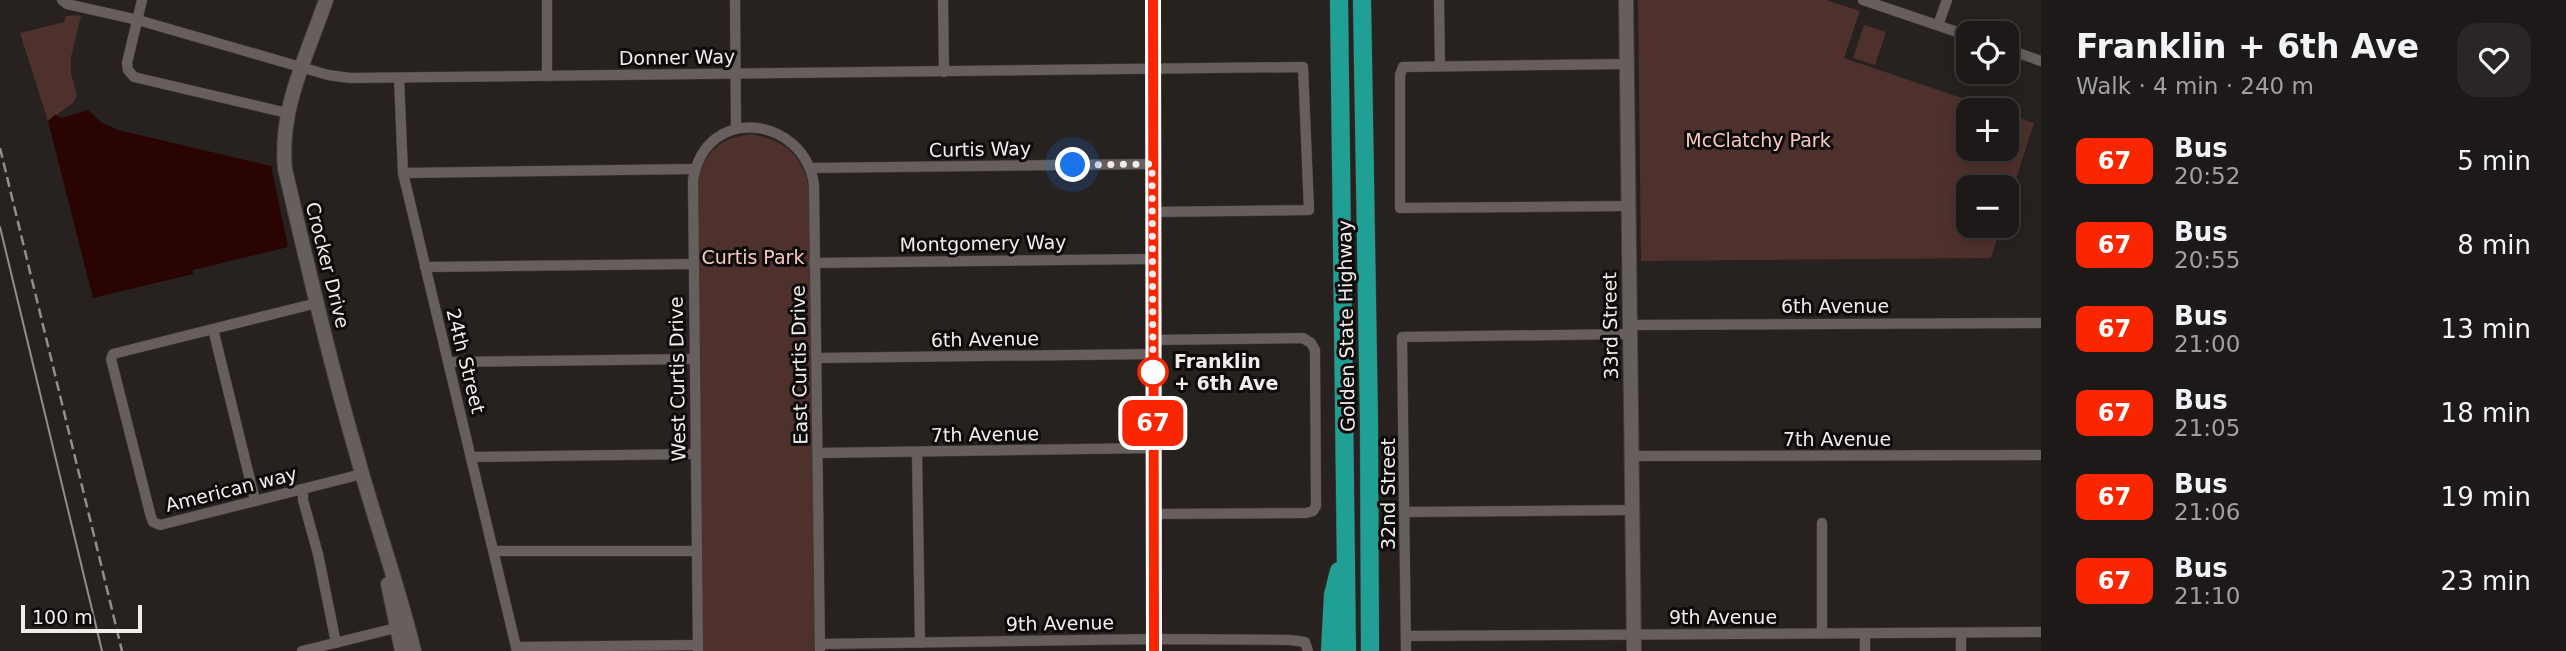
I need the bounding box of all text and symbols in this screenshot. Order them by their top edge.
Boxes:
map controls [1956,21,2019,238]
button: locate [1956,21,2019,84]
button: heart [2457,23,2531,97]
text: Franklin + 6th Ave [2076,27,2419,66]
street label: Donner Way [619,45,735,69]
text: Walk · 4 min · 240 m [2076,73,2314,99]
button: + [1956,98,2019,161]
park label: McClatchy Park [1685,129,1831,151]
text: Bus [2174,133,2228,163]
street label: Curtis Way [929,137,1031,161]
text: 5 min [2457,146,2531,176]
your location [1055,147,1090,182]
text: 67 [2098,147,2131,175]
text: 20:52 [2174,163,2240,189]
button: − [1956,175,2019,238]
street label: Crocker Drive [302,200,354,330]
text: Bus [2174,217,2228,247]
street label: Golden State Highway [1333,220,1359,432]
text: 8 min [2457,230,2531,260]
street label: Montgomery Way [899,231,1067,255]
text: 67 [2098,231,2131,259]
park label: Curtis Park [702,246,804,268]
text: 20:55 [2174,247,2240,273]
street label: 33rd Street [1598,272,1622,380]
street label: East Curtis Drive [787,285,811,445]
street label: 6th Avenue [1781,295,1889,317]
street label: West Curtis Drive [665,296,689,462]
text: Bus [2174,301,2228,331]
street label: 24th Street [442,306,490,416]
text: 13 min [2441,314,2531,344]
text: 67 [2098,315,2131,343]
street label: 6th Avenue [931,327,1039,351]
text: 21:00 [2174,331,2240,357]
place label: Franklin + 6th Ave [1174,350,1278,394]
marker: Franklin + 6th Ave [1138,357,1168,387]
text: Bus [2174,385,2228,415]
text: 18 min [2441,398,2531,428]
text: 67 [2098,399,2131,427]
line badge: 67 [1122,400,1184,446]
text: 67 [1136,409,1170,437]
text: 21:05 [2174,415,2240,441]
street label: 7th Avenue [931,422,1039,446]
street label: 7th Avenue [1783,428,1891,450]
street label: 32nd Street [1377,438,1399,550]
street label: American way [163,462,299,516]
text: Bus [2174,469,2228,499]
text: 19 min [2441,482,2531,512]
text: 67 [2098,483,2131,511]
text: 21:06 [2174,499,2240,525]
text: Bus [2174,553,2228,583]
text: 23 min [2441,566,2531,596]
text: 67 [2098,567,2131,595]
text: 21:10 [2174,583,2240,609]
scale bar [21,602,142,634]
text: 100 m [32,606,93,628]
street label: 9th Avenue [1669,606,1777,628]
street label: 9th Avenue [1006,611,1114,635]

